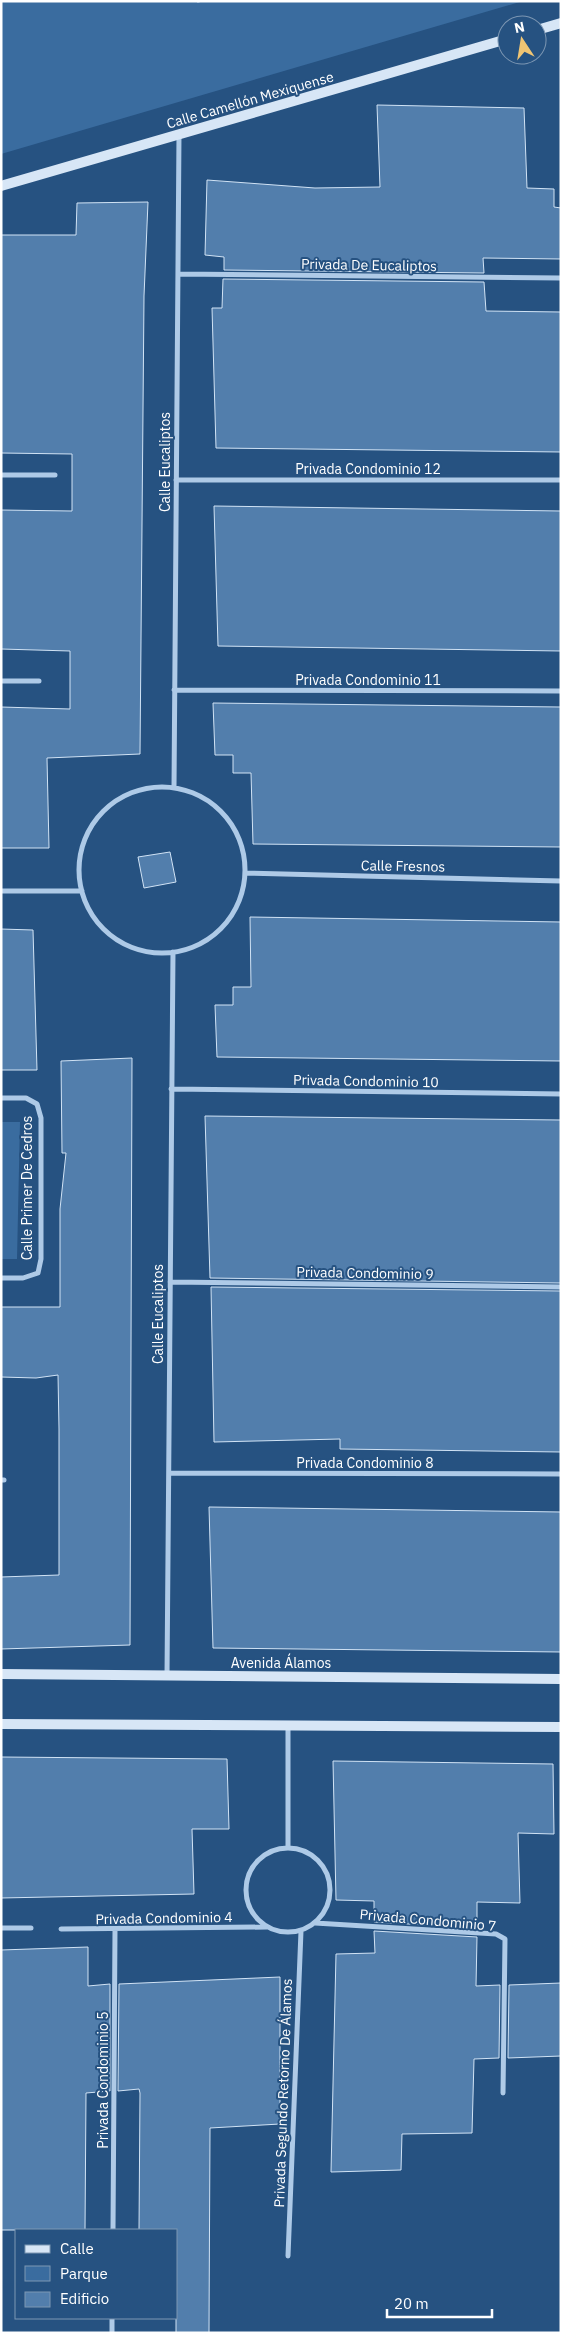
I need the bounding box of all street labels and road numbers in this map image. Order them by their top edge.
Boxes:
street label: Calle Camellón Mexiquense [164,67,336,133]
street label: Privada De Eucaliptos [301,255,437,275]
street label: Calle Eucaliptos [156,412,174,512]
street label: Privada Condominio 12 [295,460,441,478]
street label: Privada Condominio 11 [295,671,441,689]
street label: Calle Fresnos [361,856,446,876]
street label: Privada Condominio 10 [293,1071,439,1091]
street label: Calle Primer De Cedros [18,1115,36,1260]
street label: Privada Condominio 9 [296,1263,434,1283]
street label: Calle Eucaliptos [149,1264,167,1364]
street label: Privada Condominio 8 [296,1454,434,1472]
street label: Avenida Álamos [231,1653,331,1672]
street label: Privada Condominio 7 [359,1905,497,1935]
street label: Privada Condominio 4 [95,1908,233,1928]
street label: Privada Segundo Retorno De Álamos [269,1978,296,2208]
street label: Privada Condominio 5 [94,2011,112,2149]

